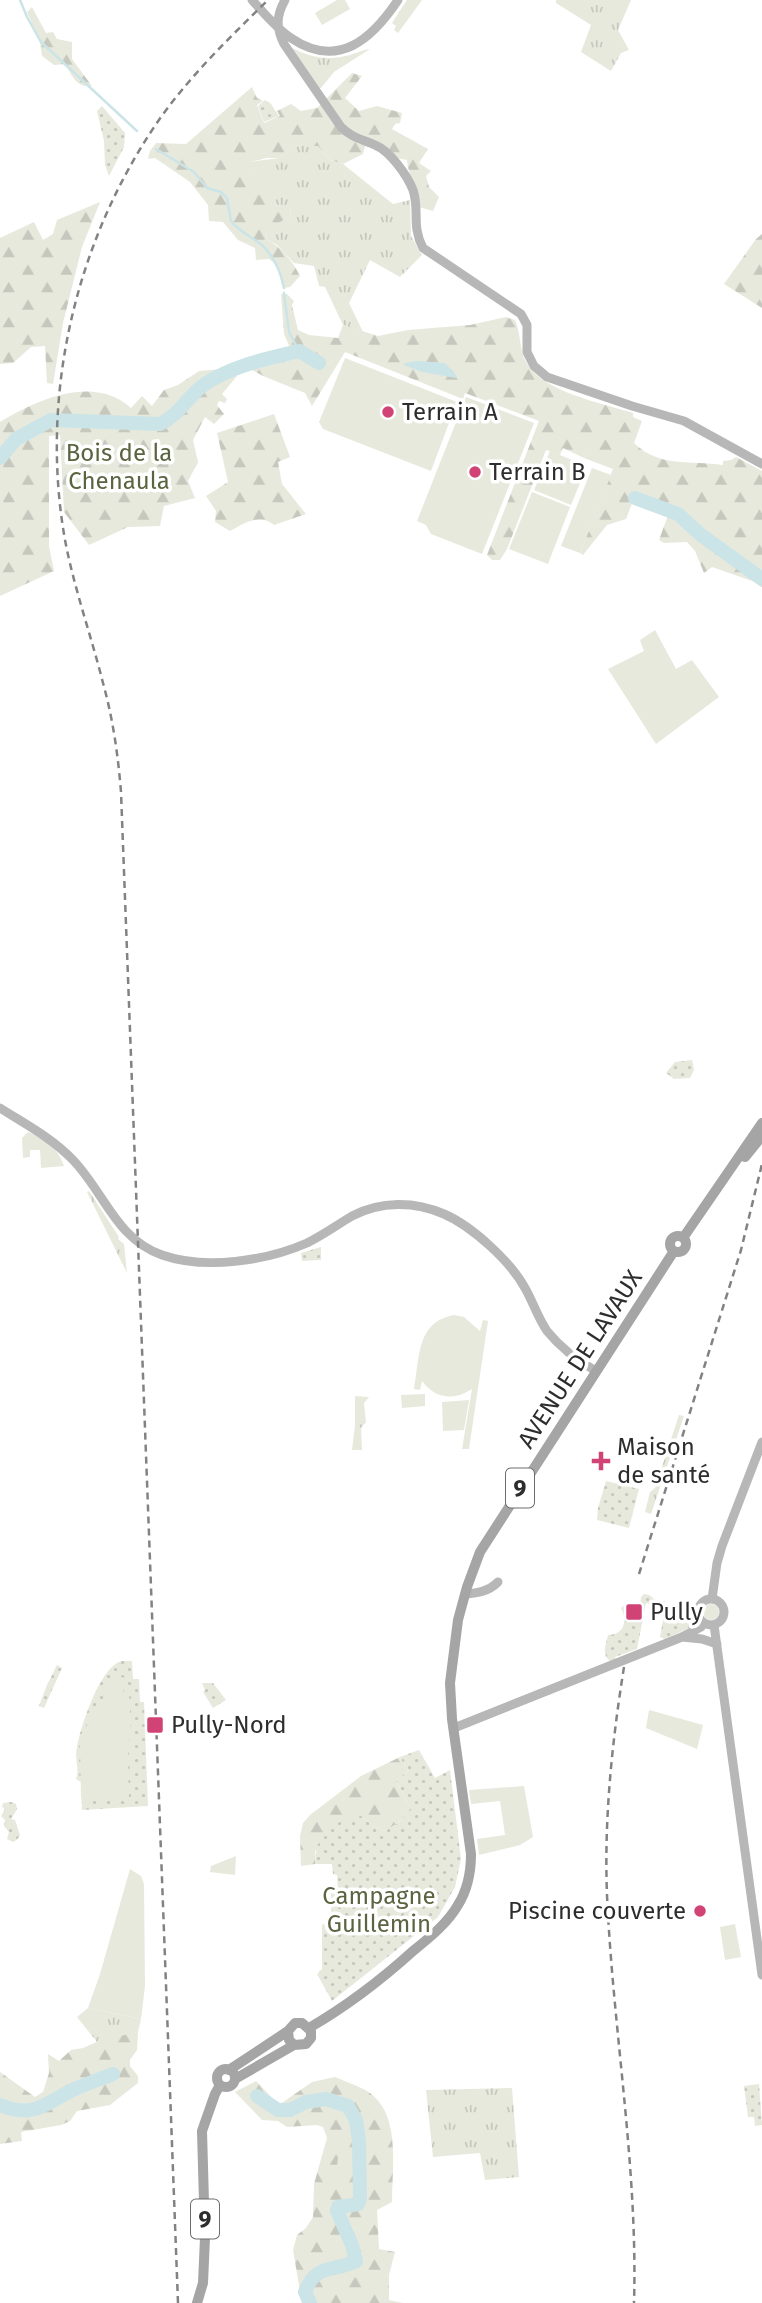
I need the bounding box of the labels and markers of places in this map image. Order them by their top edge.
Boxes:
place label: Terrain A [402,398,498,426]
marker: Terrain A [380,404,396,420]
place label: Terrain B [489,458,586,486]
marker: Terrain B [467,464,483,480]
place label: Maison de santé [617,1433,710,1489]
marker: Maison de santé [591,1451,611,1471]
place label: Pully [650,1598,703,1626]
marker: Pully [624,1602,644,1622]
place label: Pully-Nord [171,1711,287,1739]
marker: Pully-Nord [145,1715,165,1735]
place label: Piscine couverte [508,1897,686,1925]
marker: Piscine couverte [692,1903,708,1919]

